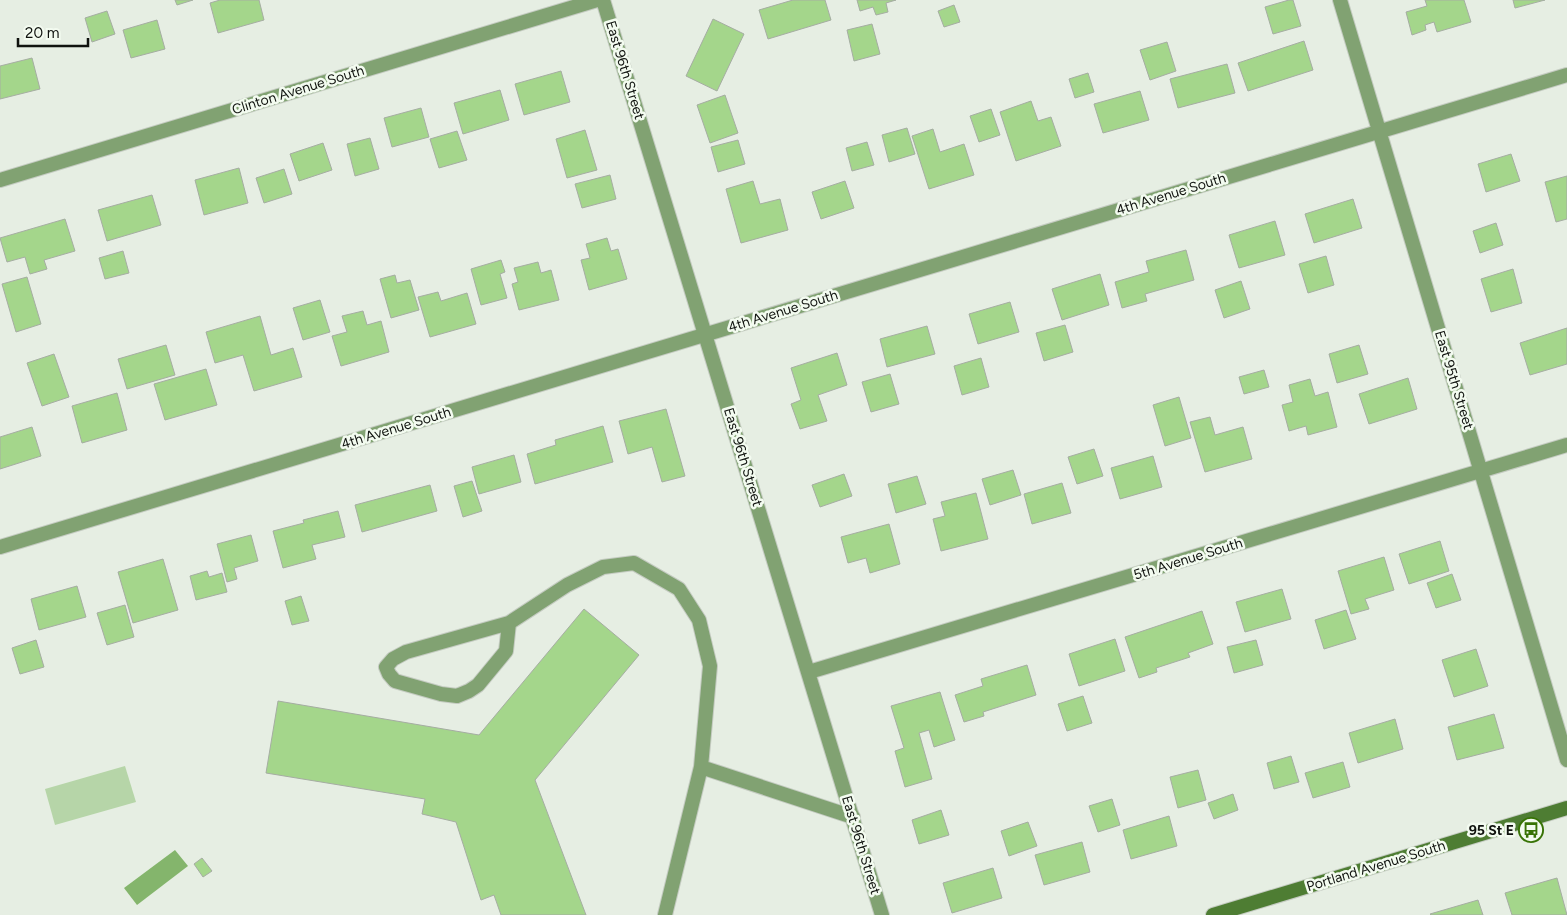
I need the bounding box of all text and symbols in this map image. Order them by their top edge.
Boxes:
scale bar [18,15,88,47]
street label: East 96th Street [602,19,648,121]
text: 20 m [25,24,59,42]
street label: Clinton Avenue South [230,62,366,118]
street label: 4th Avenue South [1114,169,1228,219]
street label: 4th Avenue South [726,286,840,336]
street label: East 95th Street [1431,329,1477,431]
street label: 4th Avenue South [339,403,453,453]
street label: East 96th Street [720,406,766,508]
street label: 5th Avenue South [1131,534,1245,584]
street label: East 96th Street [838,794,884,896]
bus stop icon: 95 St E [1518,817,1544,843]
place label: 95 St E [1469,822,1514,839]
street label: Portland Avenue South [1305,837,1448,895]

